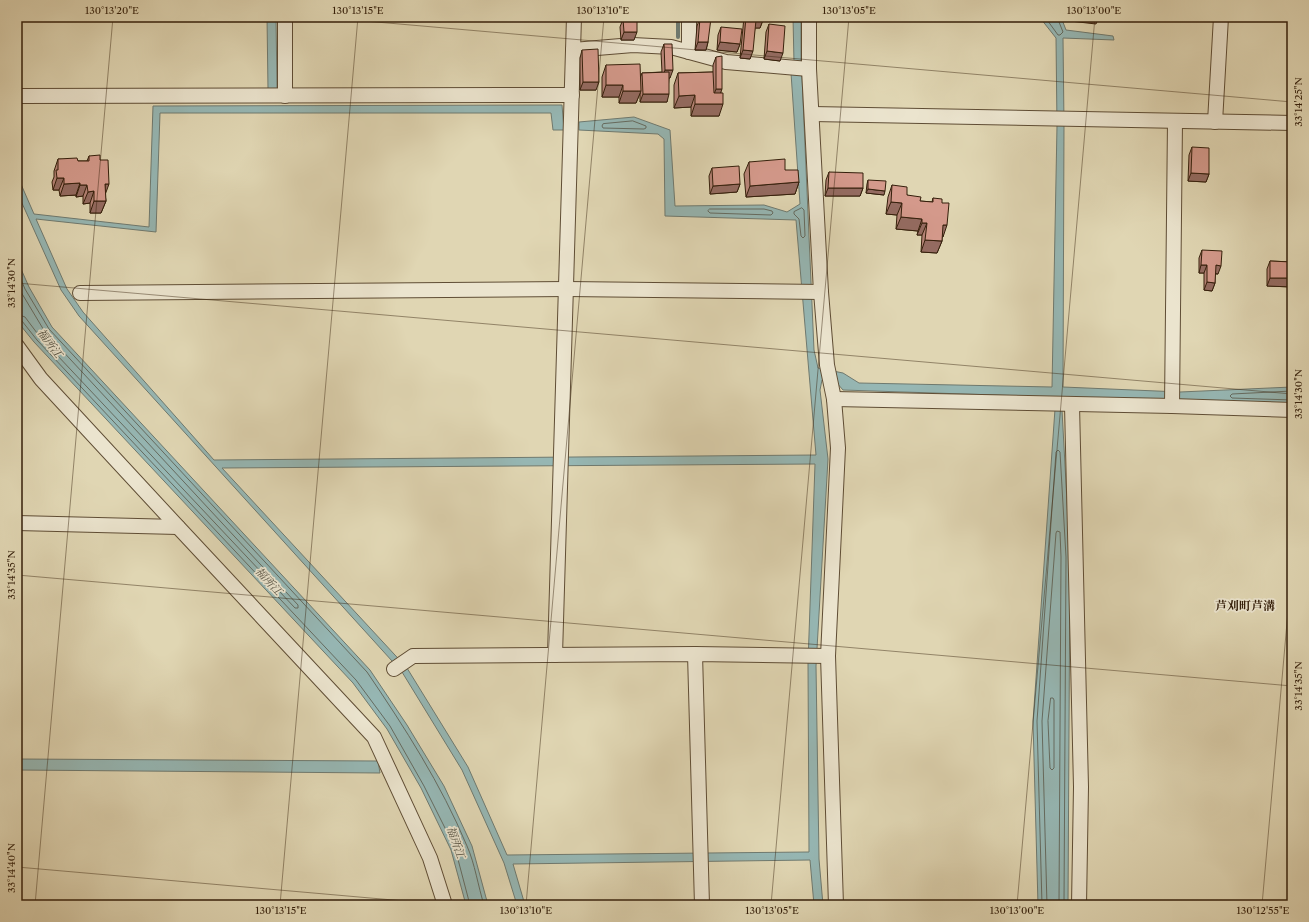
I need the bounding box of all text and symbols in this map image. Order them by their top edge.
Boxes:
text: 130°13'20"E [85,4,139,17]
text: 130°13'15"E [332,4,384,17]
text: 130°13'10"E [577,4,629,17]
text: 130°13'05"E [822,4,876,17]
text: 130°13'00"E [1067,4,1121,17]
text: 33°14'25"N [1292,77,1305,127]
text: 33°14'30"N [5,258,18,308]
water label: 福所江 [34,326,67,362]
text: 33°14'30"N [1292,369,1305,419]
text: 33°14'35"N [5,550,18,600]
water label: 福所江 [253,564,287,599]
district label: 芦刈町芦溝 [1215,598,1275,613]
text: 33°14'35"N [1292,661,1305,711]
water label: 福所江 [444,824,469,862]
text: 33°14'40"N [5,843,18,893]
text: 130°13'15"E [255,904,307,917]
text: 130°13'10"E [500,904,552,917]
text: 130°13'05"E [745,904,799,917]
text: 130°13'00"E [990,904,1044,917]
text: 130°12'55"E [1237,904,1290,917]

